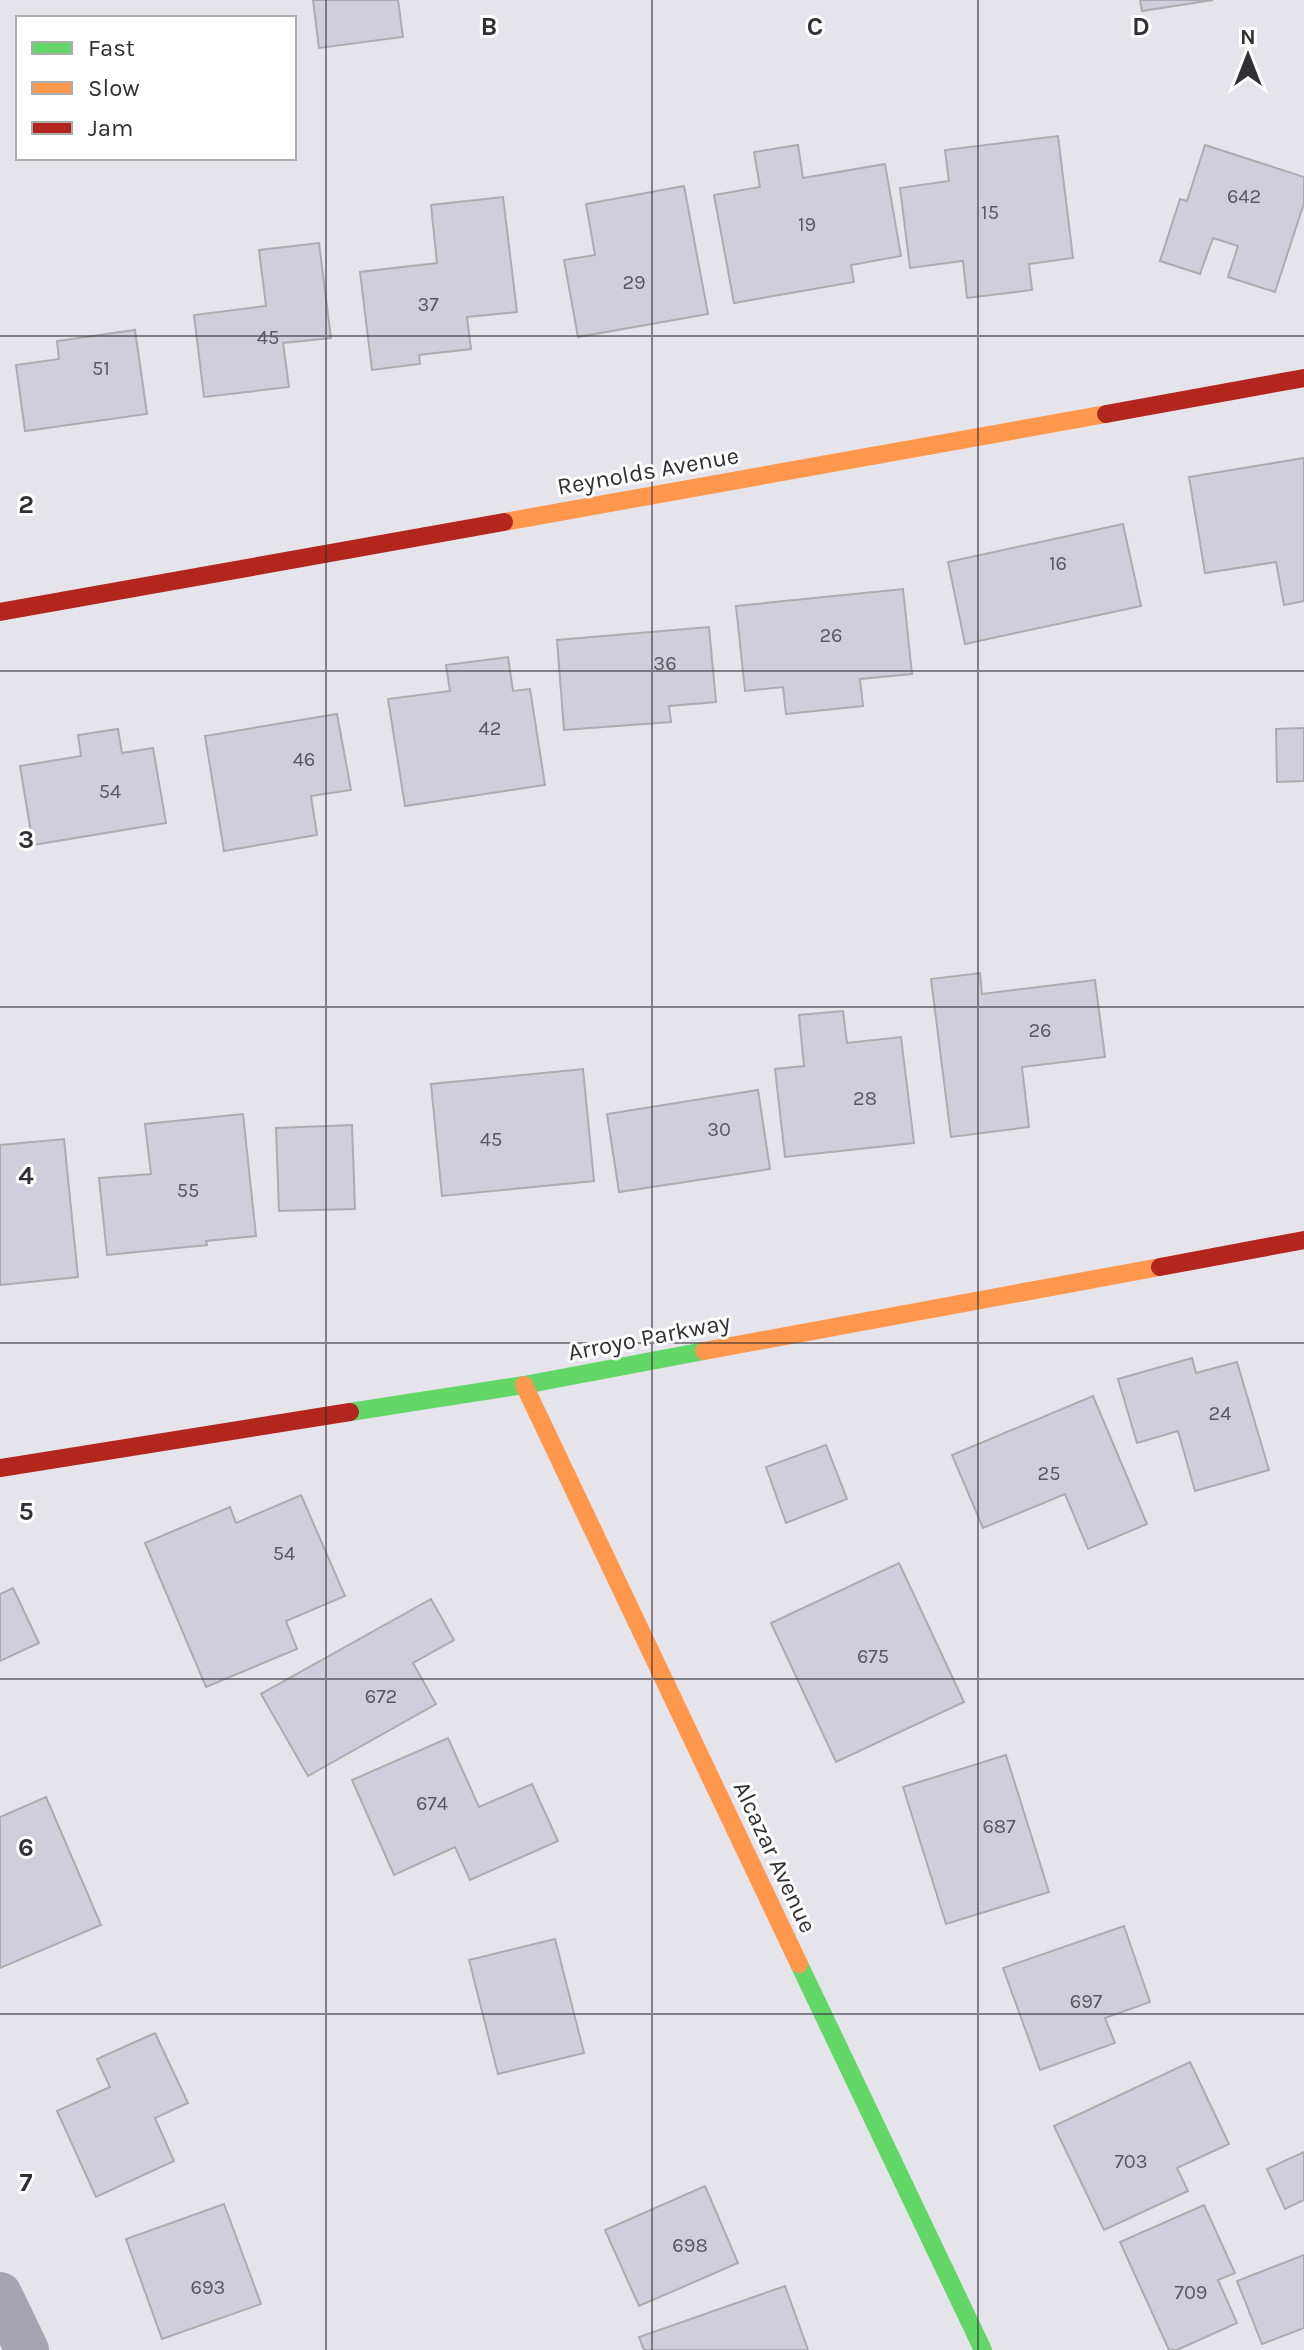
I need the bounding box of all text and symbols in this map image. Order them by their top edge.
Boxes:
text: B [481,11,497,42]
text: C [807,11,823,42]
text: D [1132,11,1150,42]
legend [16,16,296,160]
north arrow [1208,16,1288,96]
text: N [1240,24,1256,50]
text: Fast [88,34,135,62]
text: Slow [88,74,140,102]
text: Jam [88,114,133,142]
house number: 642 [1227,185,1261,208]
house number: 15 [981,201,999,224]
house number: 19 [798,213,816,236]
house number: 29 [622,271,646,294]
house number: 37 [417,293,439,316]
house number: 45 [257,326,279,349]
house number: 51 [92,357,110,380]
street label: Reynolds Avenue [555,441,741,501]
text: 2 [18,489,34,520]
house number: 16 [1049,552,1067,575]
house number: 26 [819,624,843,647]
house number: 36 [653,652,677,675]
house number: 42 [479,717,501,740]
house number: 46 [293,748,315,771]
house number: 54 [99,780,121,803]
text: 3 [18,824,34,855]
house number: 26 [1028,1019,1052,1042]
house number: 28 [853,1087,877,1110]
house number: 30 [707,1118,731,1141]
house number: 45 [480,1128,502,1151]
text: 4 [18,1160,34,1191]
house number: 55 [177,1179,199,1202]
street label: Arroyo Parkway [565,1308,733,1366]
house number: 24 [1209,1402,1231,1425]
house number: 25 [1038,1462,1060,1485]
text: 5 [18,1496,34,1527]
house number: 54 [273,1542,295,1565]
house number: 675 [857,1645,889,1668]
house number: 672 [365,1685,397,1708]
street label: Alcazar Avenue [728,1777,822,1937]
house number: 674 [416,1792,448,1815]
house number: 687 [982,1815,1016,1838]
text: 6 [18,1832,34,1863]
house number: 697 [1070,1990,1103,2013]
house number: 703 [1114,2150,1148,2173]
text: 7 [20,2167,33,2198]
house number: 698 [672,2234,708,2257]
house number: 693 [191,2276,225,2299]
house number: 709 [1175,2281,1207,2304]

